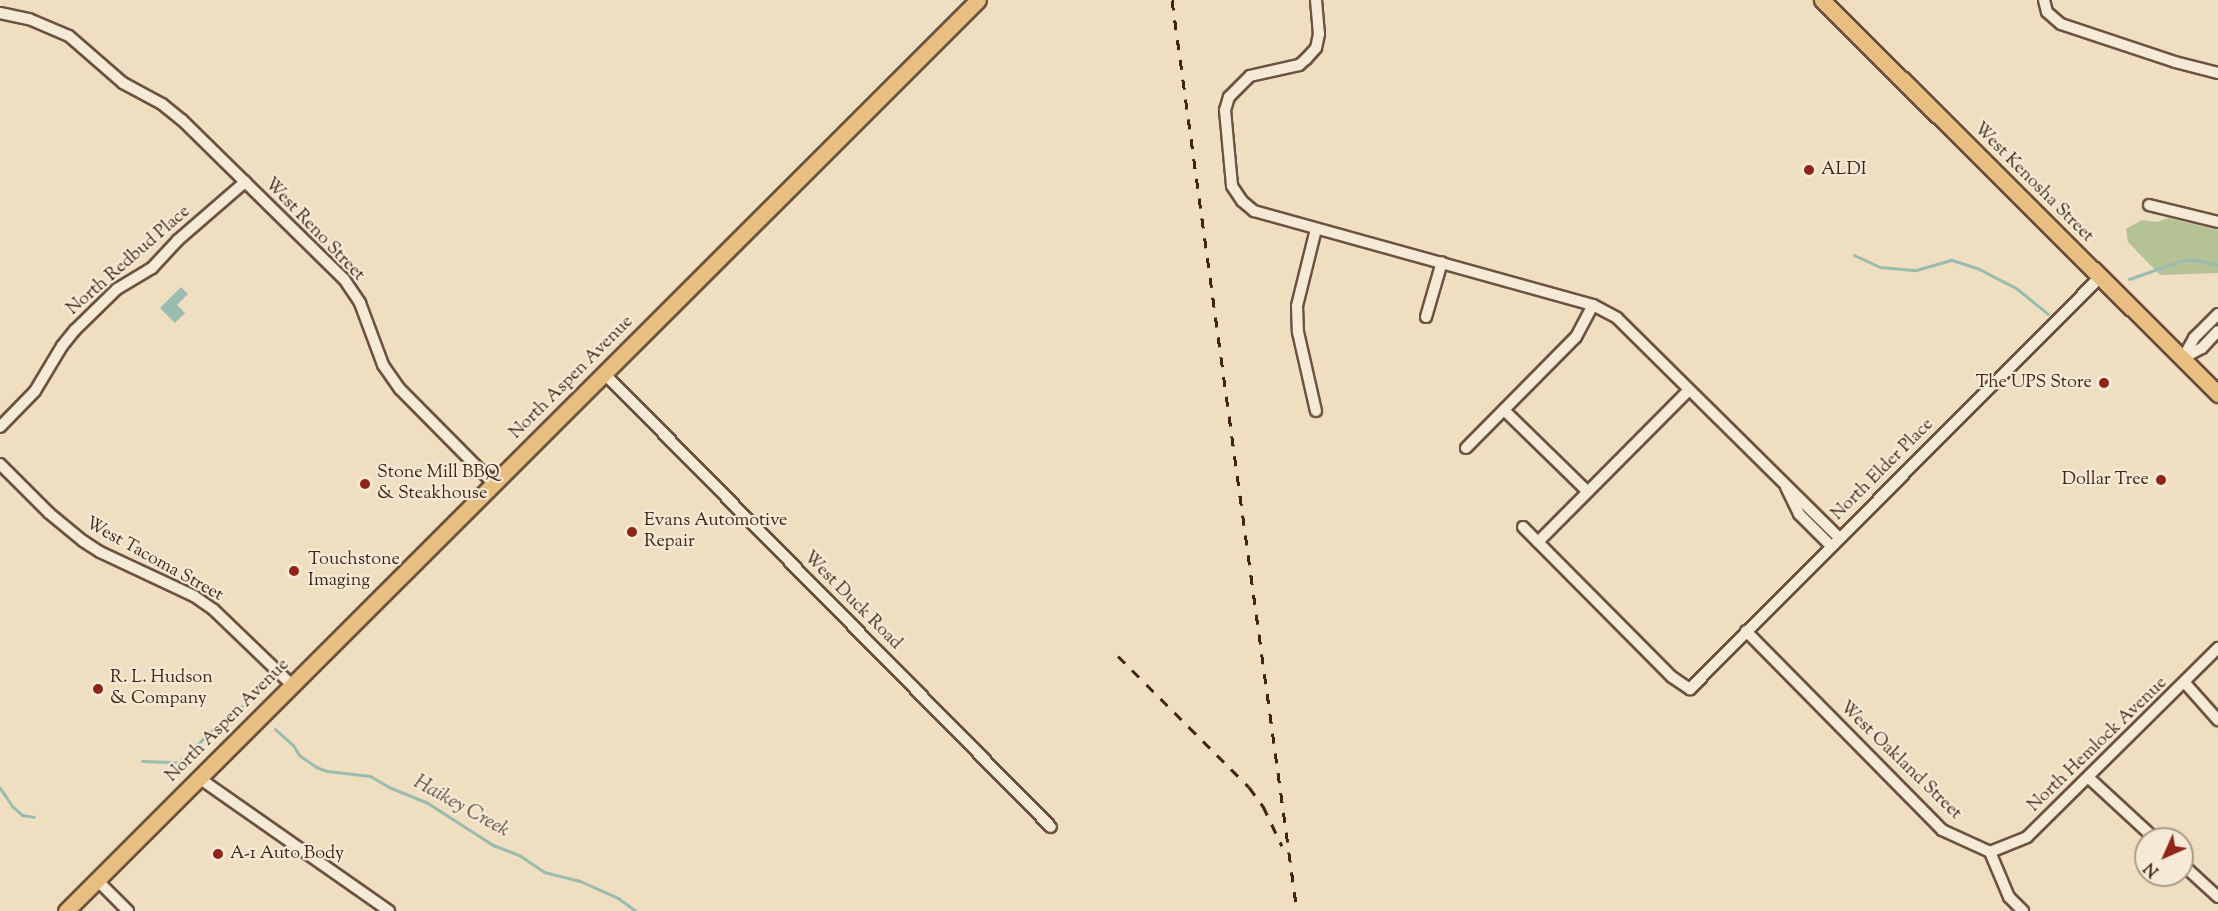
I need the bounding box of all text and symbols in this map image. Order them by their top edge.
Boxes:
street label: West Kenosha Street [1968,118,2098,248]
place label: ALDI [1821,159,1867,181]
marker: ALDI [1802,163,1816,177]
street label: West Reno Street [259,174,369,286]
street label: North Redbud Place [63,202,195,320]
street label: North Aspen Avenue [506,312,638,444]
place label: The UPS Store [1975,372,2092,394]
marker: The UPS Store [2097,376,2111,390]
street label: North Elder Place [1827,414,1939,526]
place label: Stone Mill BBQ & Steakhouse [377,463,500,506]
place label: Dollar Tree [2062,469,2149,491]
marker: Dollar Tree [2154,473,2168,487]
marker: Stone Mill BBQ & Steakhouse [358,477,372,491]
place label: Evans Automotive Repair [644,511,787,554]
street label: West Tacoma Street [81,513,227,607]
marker: Evans Automotive Repair [625,525,639,539]
street label: West Duck Road [798,547,906,655]
place label: Touchstone Imaging [308,550,400,592]
marker: Touchstone Imaging [285,562,303,580]
street label: North Aspen Avenue [162,655,294,787]
place label: R. L. Hudson & Company [110,668,213,710]
street label: North Hemlock Avenue [2024,673,2172,817]
marker: R. L. Hudson & Company [91,682,105,696]
street label: West Oakland Street [1834,697,1966,825]
water label: Haikey Creek [409,771,513,843]
north arrow [2134,827,2194,887]
place label: A-1 Auto Body [230,843,344,865]
marker: A-1 Auto Body [211,847,225,861]
text: N [2140,856,2165,881]

